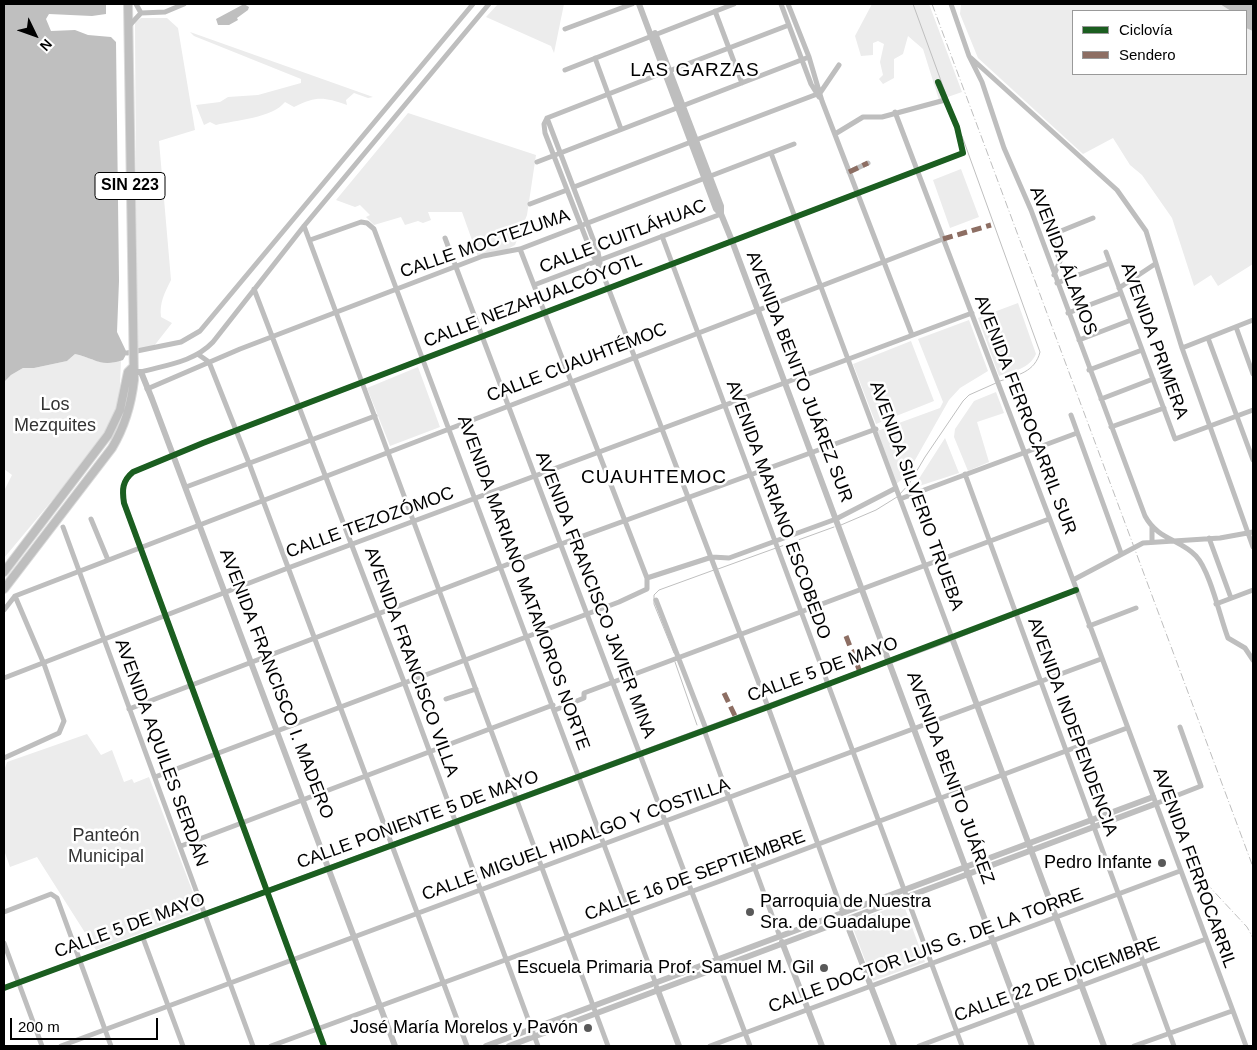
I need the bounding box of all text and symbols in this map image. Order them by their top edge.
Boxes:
north arrow [10,10,60,60]
legend [1072,10,1247,75]
text: Ciclovía [1119,21,1172,38]
text: N [37,36,55,54]
text: Sendero [1119,46,1176,63]
district label: LAS GARZAS [629,60,761,82]
road number: SIN 223 [95,172,165,200]
street label: AVENIDA ÁLAMOS [1025,184,1101,338]
street label: CALLE CUITLÁHUAC [536,195,710,279]
street label: CALLE MOCTEZUMA [397,205,573,283]
street label: AVENIDA BENITO JUÁREZ SUR [741,248,857,506]
street label: CALLE NEZAHUALCÓYOTL [421,249,645,353]
street label: AVENIDA PRIMERA [1116,260,1192,422]
street label: AVENIDA FERROCARRIL SUR [969,292,1081,538]
street label: CALLE CUAUHTÉMOC [484,319,670,407]
street label: AVENIDA MARIANO ESCOBEDO [721,378,835,642]
street label: AVENIDA SILVERIO TRUEBA [864,378,968,614]
park label: Los Mezquites [14,394,96,436]
street label: AVENIDA MARIANO MATAMOROS NORTE [452,413,594,753]
street label: AVENIDA FRANCISCO JAVIER MINA [530,449,660,741]
district label: CUAUHTEMOC [580,467,728,489]
street label: CALLE TEZOZÓMOC [283,483,457,563]
street label: AVENIDA FRANCISCO VILLA [359,544,463,780]
street label: AVENIDA FRANCISCO I. MADERO [214,546,338,822]
street label: AVENIDA INDEPENDENCIA [1022,615,1122,839]
street label: CALLE 5 DE MAYO [745,633,901,707]
street label: AVENIDA AQUILES SERDÁN [110,636,212,870]
street label: AVENIDA BENITO JUÁREZ [901,669,999,887]
street label: AVENIDA FERROCARRIL [1148,765,1240,971]
street label: CALLE PONIENTE 5 DE MAYO [294,766,542,874]
street label: CALLE MIGUEL HIDALGO Y COSTILLA [419,774,733,906]
park label: Panteón Municipal [68,825,144,868]
street label: CALLE 16 DE SEPTIEMBRE [582,826,808,926]
place label: Pedro Infante [1044,852,1152,874]
marker: Pedro Infante [1156,857,1168,869]
street label: CALLE DOCTOR LUIS G. DE LA TORRE [766,884,1086,1018]
street label: CALLE 5 DE MAYO [52,889,208,963]
place label: Parroquia de Nuestra Sra. de Guadalupe [760,891,931,934]
marker: Parroquia de Nuestra Sra. de Guadalupe [744,906,756,918]
street label: CALLE 22 DE DICIEMBRE [951,933,1163,1027]
place label: Escuela Primaria Prof. Samuel M. Gil [517,957,814,979]
marker: Escuela Primaria Prof. Samuel M. Gil [818,962,830,974]
scale bar [12,1008,160,1040]
place label: José María Morelos y Pavón [350,1017,578,1039]
text: 200 m [18,1018,60,1035]
marker: José María Morelos y Pavón [582,1022,594,1034]

